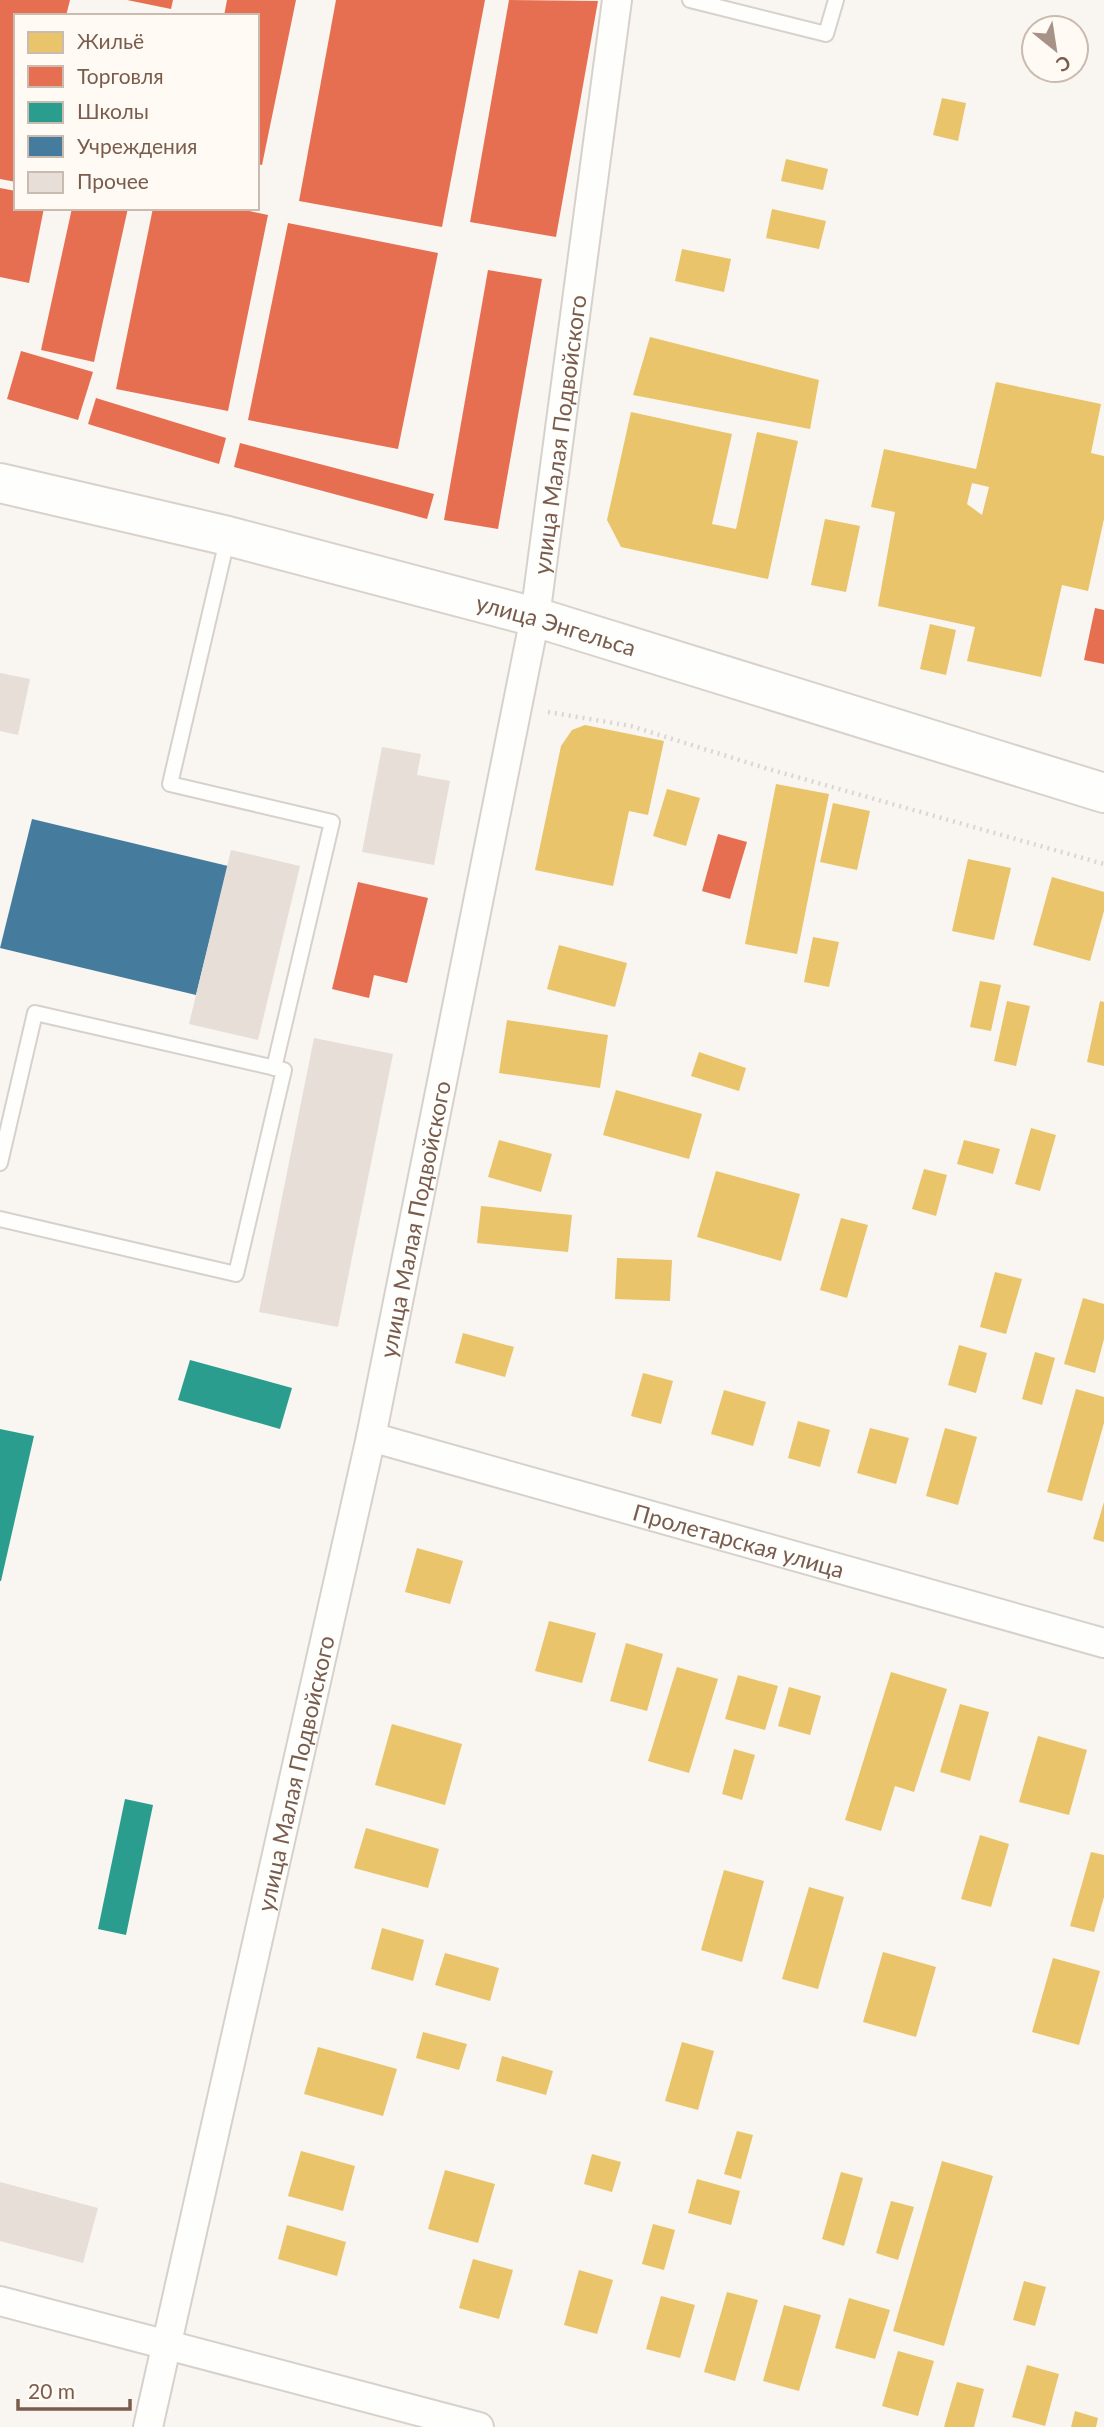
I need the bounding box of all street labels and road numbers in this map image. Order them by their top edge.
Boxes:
street label: улица Малая Подвойского [527,293,592,576]
street label: улица Энгельса [473,588,639,661]
street label: улица Малая Подвойского [373,1078,456,1360]
street label: Пролетарская улица [630,1497,848,1583]
street label: улица Малая Подвойского [251,1633,340,1914]

